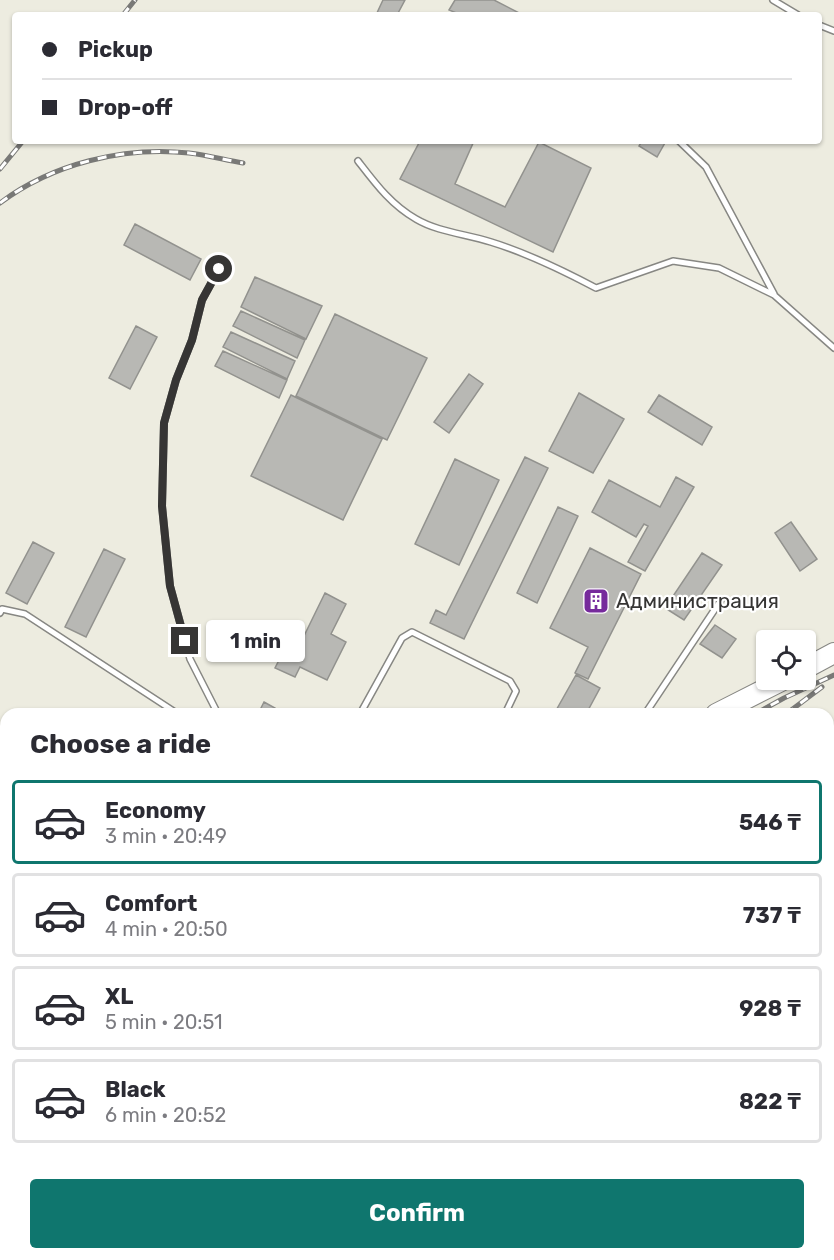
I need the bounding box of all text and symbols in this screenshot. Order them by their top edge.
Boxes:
text: Pickup [78,36,153,63]
text: Drop-off [78,94,173,121]
route start [205,255,232,282]
building icon: Администрация [581,586,611,616]
place label: Администрация [616,588,779,613]
callout: 1 min [206,620,305,662]
route end [171,627,198,654]
text: 1 min [230,629,281,653]
map controls [756,630,816,690]
button: locate [756,630,816,690]
text: Choose a ride [30,728,211,760]
icon: car [33,795,87,849]
text: Economy [105,797,206,824]
text: 546 ₸ [739,809,801,836]
text: 3 min · 20:49 [105,824,227,848]
icon: car [33,888,87,942]
text: Comfort [105,890,197,917]
text: 737 ₸ [743,902,801,929]
text: 4 min · 20:50 [105,917,228,941]
icon: car [33,981,87,1035]
text: XL [105,983,133,1010]
text: 928 ₸ [739,995,801,1022]
text: 5 min · 20:51 [105,1010,223,1034]
icon: car [33,1074,87,1128]
text: Black [105,1076,166,1103]
text: 822 ₸ [739,1088,801,1115]
text: 6 min · 20:52 [105,1103,226,1127]
button: Confirm [30,1179,804,1248]

